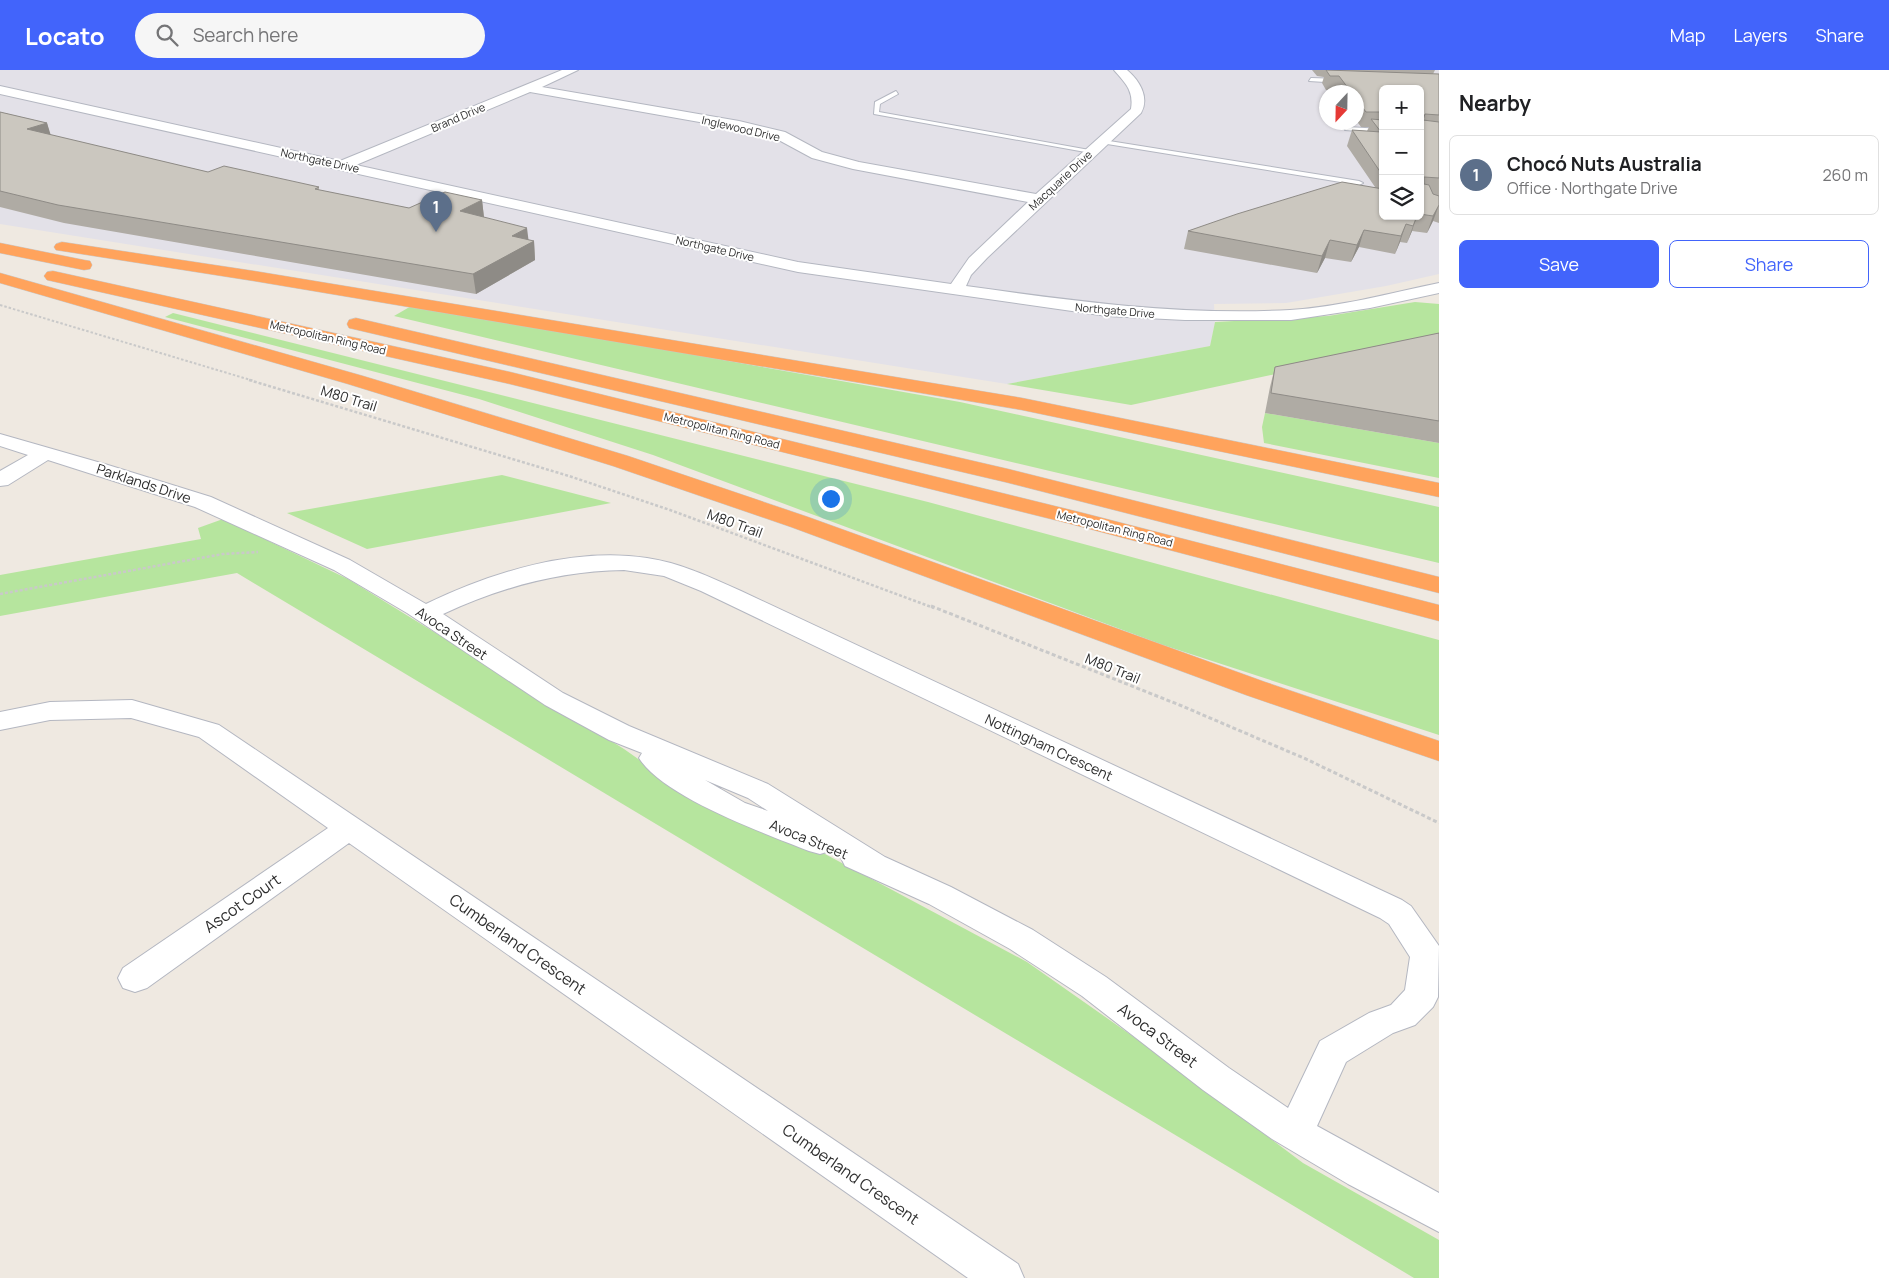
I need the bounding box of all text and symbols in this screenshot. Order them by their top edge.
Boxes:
search box [135,13,485,58]
text: Locato [25,19,105,52]
icon: search [153,21,181,49]
text: Search here [193,22,298,48]
text: Map [1670,23,1705,47]
text: Layers [1733,23,1787,47]
text: Share [1815,23,1864,47]
north arrow [1319,85,1364,130]
map controls [1379,85,1424,220]
button: + [1379,85,1424,130]
text: Nearby [1459,89,1531,117]
street label: Brand Drive [429,99,488,135]
street label: Inglewood Drive [700,112,782,144]
button: − [1379,130,1424,175]
street label: Northgate Drive [279,144,361,176]
street label: Macquarie Drive [1025,146,1095,213]
text: Chocó Nuts Australia [1507,151,1702,177]
text: 1 [1472,164,1480,186]
text: 260 m [1822,164,1868,186]
button: layers [1379,175,1424,220]
text: Office · Northgate Drive [1507,177,1678,199]
pin: 1 [420,191,452,232]
street label: Northgate Drive [674,232,756,264]
button: Save [1459,240,1659,288]
button: Share [1669,240,1869,288]
street label: Northgate Drive [1074,299,1156,321]
street label: Metropolitan Ring Road [268,316,388,358]
street label: M80 Trail [319,380,379,416]
street label: Metropolitan Ring Road [663,408,781,452]
street label: Parklands Drive [94,459,194,507]
your location [818,486,844,512]
street label: M80 Trail [705,504,765,542]
street label: Metropolitan Ring Road [1056,506,1174,550]
street label: Avoca Street [412,602,492,664]
street label: M80 Trail [1083,648,1143,688]
street label: Nottingham Crescent [982,709,1116,785]
street label: Avoca Street [767,815,851,863]
street label: Ascot Court [199,869,285,937]
street label: Cumberland Crescent [445,888,591,1000]
street label: Avoca Street [1114,998,1202,1072]
street label: Cumberland Crescent [778,1118,924,1230]

